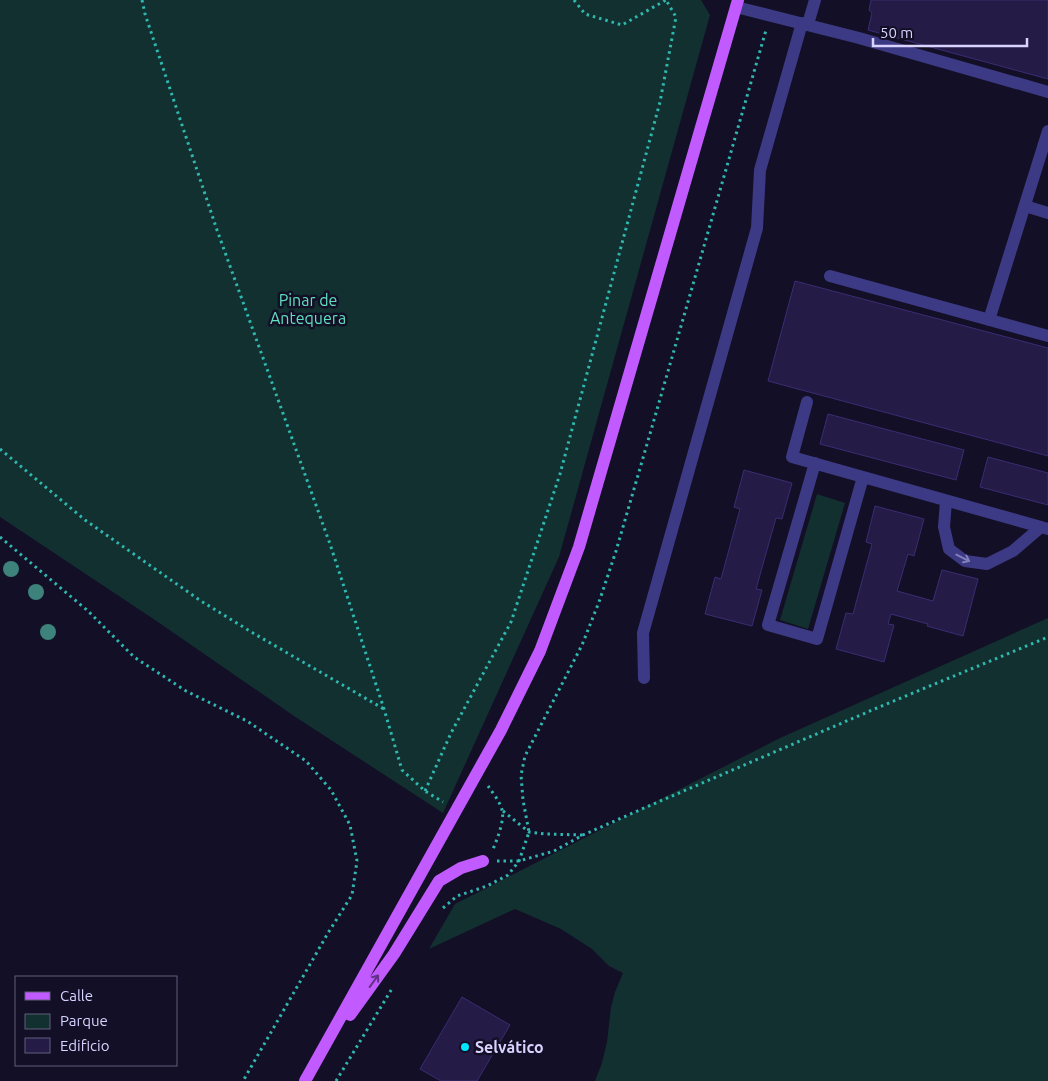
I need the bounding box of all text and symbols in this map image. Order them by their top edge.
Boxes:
scale bar [873,15,1027,47]
text: 50 m [880,24,913,41]
park label: Pinar de Antequera [270,291,346,327]
one-way arrow [955,554,970,563]
one-way arrow [369,975,379,989]
legend [15,976,178,1066]
text: Calle [60,987,93,1004]
text: Parque [60,1012,108,1029]
text: Edificio [60,1037,109,1054]
place label: Selvático [475,1038,544,1056]
marker: Selvático [459,1041,471,1053]

